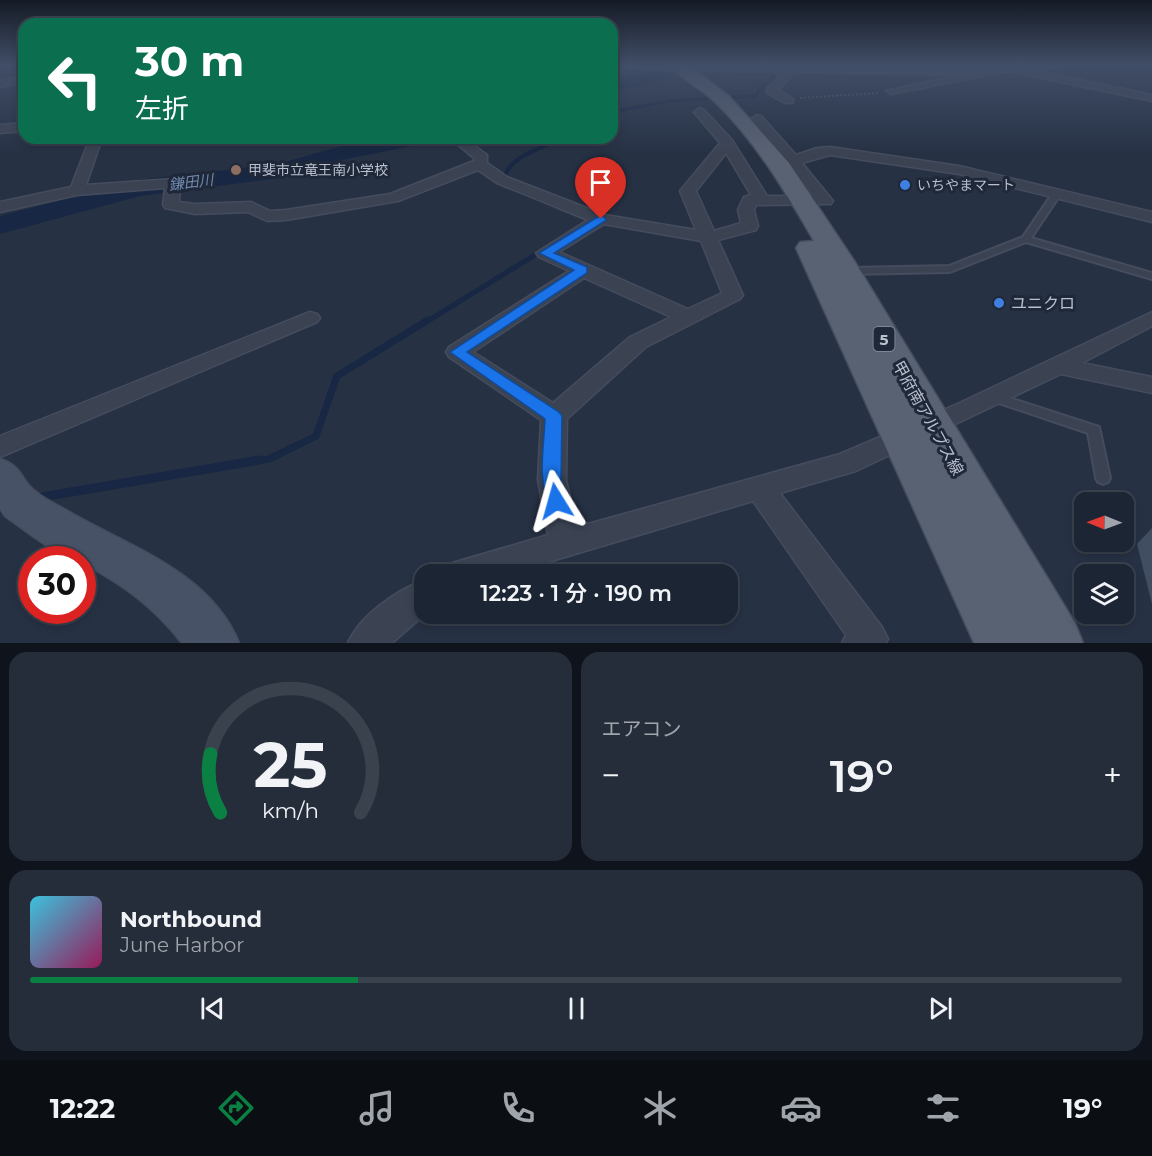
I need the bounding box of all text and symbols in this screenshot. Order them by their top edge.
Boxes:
text: 30 m [135,35,244,87]
icon: left [36,42,114,120]
text: 左折 [135,92,189,125]
pin [575,157,626,219]
place label: 甲斐市立竜王南小学校 [248,161,388,179]
marker: 甲斐市立竜王南小学校 [229,163,243,177]
icon: arrive [584,166,617,199]
water label: 鎌田川 [168,170,216,194]
place label: いちやまマート [917,176,1015,194]
marker: いちやまマート [898,178,912,192]
place label: ユニクロ [1011,294,1075,313]
marker: ユニクロ [992,296,1006,310]
road number: 5 [874,327,894,351]
street label: 甲府南アルプス線 [889,357,967,479]
position arrow [524,469,588,533]
north arrow [1074,492,1134,552]
map controls [1074,492,1134,624]
speed limit sign: 30 [18,546,96,624]
button: layers [1074,564,1134,624]
text: 12:23 · 1 分 · 190 m [480,580,672,607]
text: エアコン [602,717,682,741]
text: 25 [253,727,327,803]
text: 19° [830,748,894,803]
text: − [602,755,620,795]
text: + [1103,755,1122,795]
text: km/h [262,798,319,824]
text: Northbound [120,906,262,933]
text: June Harbor [120,933,244,957]
icon: previous [196,992,229,1025]
icon: pause [560,992,593,1025]
icon: next [924,992,957,1025]
icon: directions [215,1087,257,1129]
icon: music [356,1087,398,1129]
icon: phone [497,1087,539,1129]
icon: climate [639,1087,681,1129]
icon: car [780,1087,822,1129]
icon: filters [922,1087,964,1129]
text: 12:22 [50,1092,115,1125]
text: 19° [1063,1092,1102,1125]

